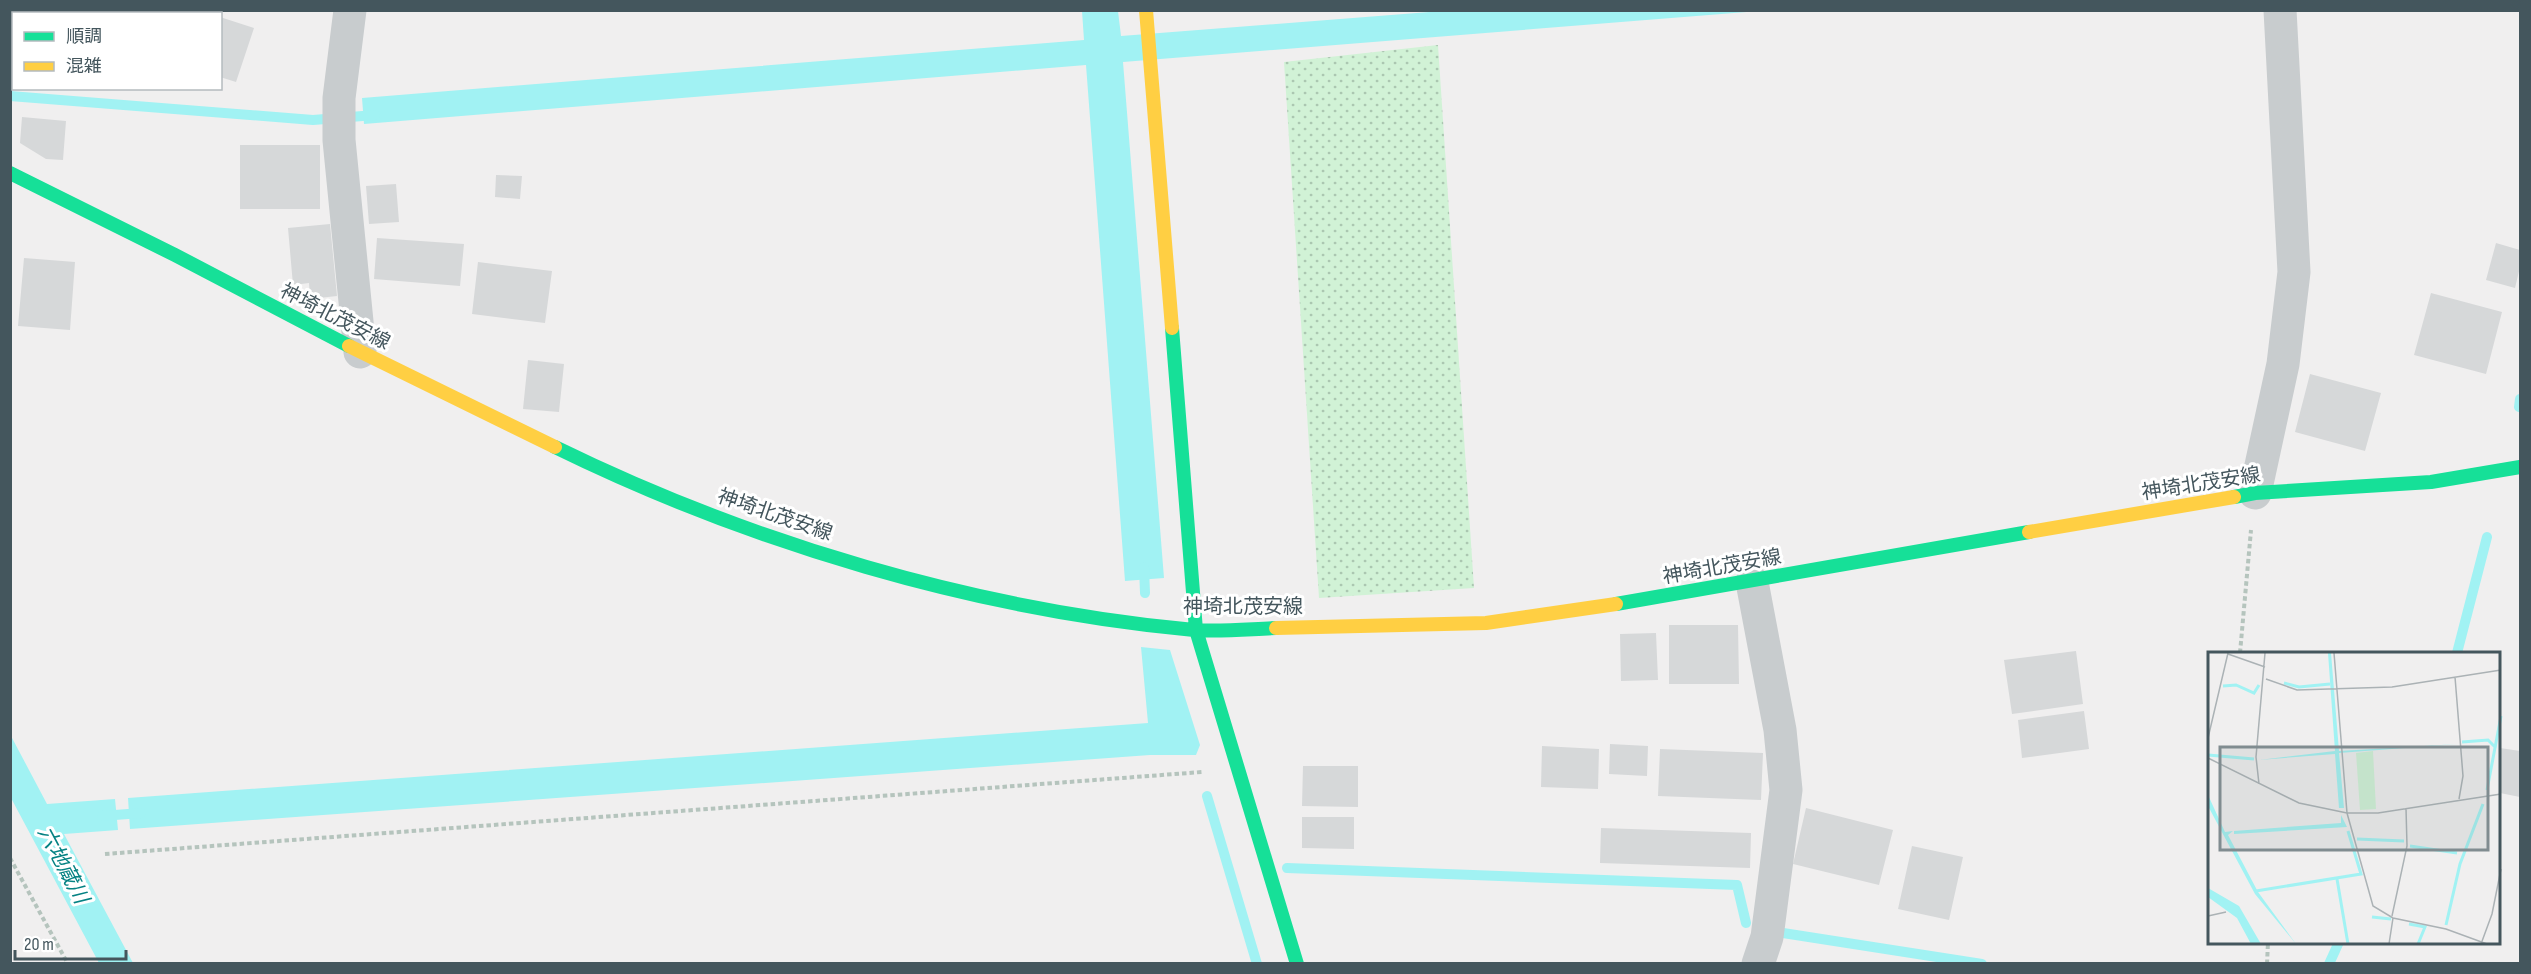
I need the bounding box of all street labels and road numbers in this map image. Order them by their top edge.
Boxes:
street label: 神埼北茂安線 [276,279,394,355]
street label: 神埼北茂安線 [2140,463,2262,505]
street label: 神埼北茂安線 [714,484,836,546]
street label: 神埼北茂安線 [1661,545,1783,589]
street label: 神埼北茂安線 [1183,595,1303,619]

